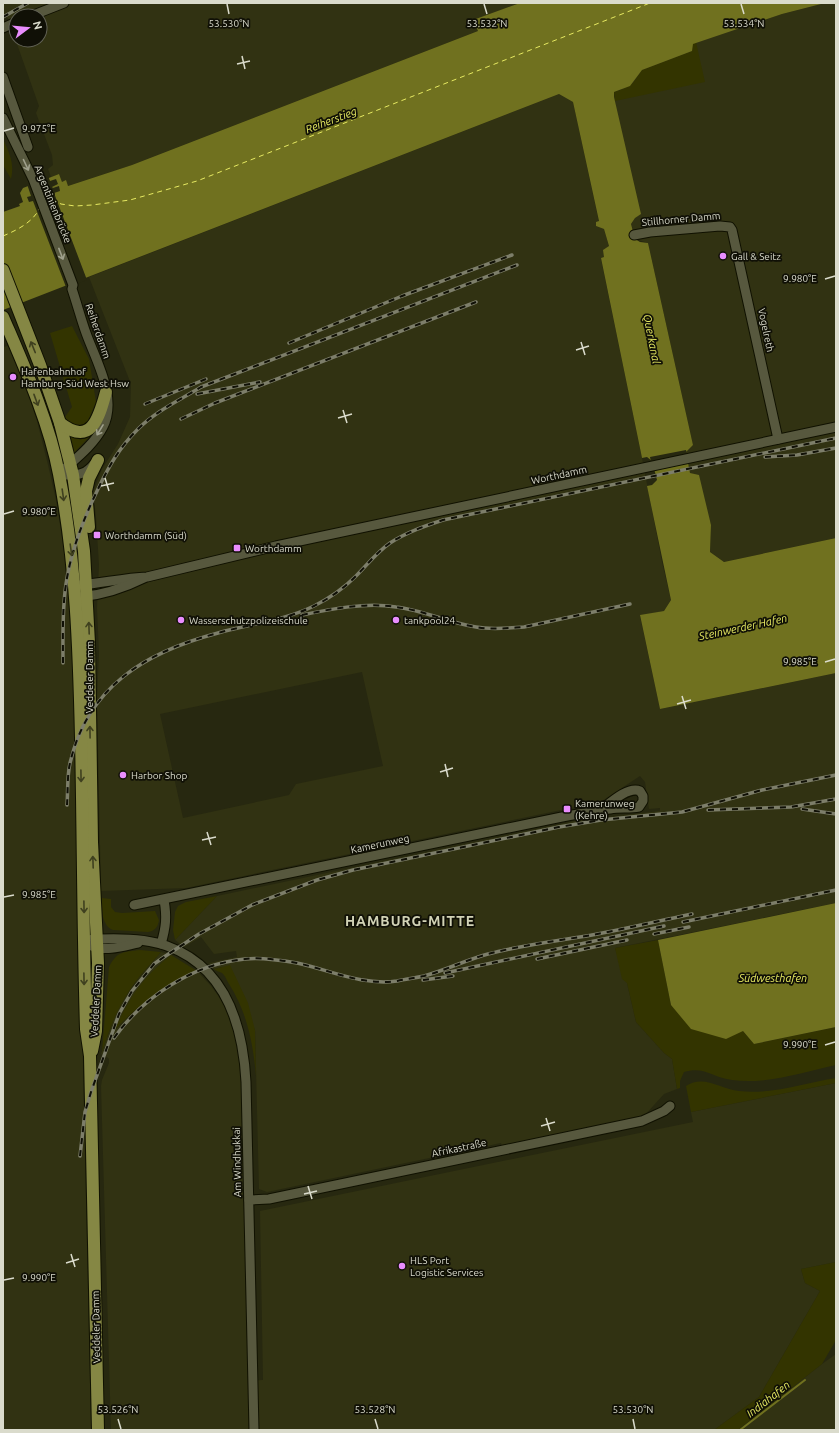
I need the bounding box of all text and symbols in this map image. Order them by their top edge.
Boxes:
north arrow [8,8,48,48]
text: 53.530°N [208,18,250,29]
text: 53.532°N [466,18,508,29]
text: 53.534°N [723,18,765,29]
text: N [31,20,45,31]
water label: Reiherstieg [304,105,358,135]
text: 9.975°E [22,123,56,134]
one-way arrow [23,158,30,170]
street label: Argentinienbrücke [32,163,74,245]
street label: Stillhorner Damm [641,210,721,228]
one-way arrow [58,247,65,260]
marker: Gall & Seitz [718,251,728,261]
place label: Gall & Seitz [731,251,781,262]
text: 9.980°E [783,273,817,284]
street label: Reiherdamm [83,302,113,360]
street label: Vogelreth [756,307,776,353]
water label: Querkanal [641,313,663,365]
one-way arrow [29,341,36,353]
place label: Hafenbahnhof Hamburg-Süd West Hsw [21,366,129,389]
marker: Hafenbahnhof Hamburg-Süd West Hsw [8,372,18,382]
one-way arrow [33,394,41,406]
one-way arrow [96,424,104,436]
street label: Worthdamm [530,464,588,486]
one-way arrow [59,488,67,501]
text: 9.980°E [22,506,56,517]
marker: Worthdamm (Süd) [92,530,102,540]
place label: Worthdamm (Süd) [105,530,187,541]
one-way arrow [67,543,75,556]
marker: Worthdamm [232,543,242,553]
place label: Worthdamm [245,543,302,554]
water label: Steinwerder Hafen [697,612,788,642]
marker: Wasserschutzpolizeischule [176,615,186,625]
place label: Wasserschutzpolizeischule [189,615,308,626]
marker: tankpool24 [391,615,401,625]
place label: tankpool24 [404,615,456,626]
one-way arrow [85,622,92,635]
street label: Veddeler Damm [84,641,95,713]
text: 9.985°E [783,656,817,667]
one-way arrow [86,726,94,739]
one-way arrow [78,769,85,782]
marker: Harbor Shop [118,770,128,780]
place label: Harbor Shop [131,770,187,781]
place label: Kamerunweg (Kehre) [575,798,635,821]
marker: Kamerunweg (Kehre) [562,804,572,814]
street label: Kamerunweg [350,832,410,856]
one-way arrow [89,856,97,869]
text: 9.985°E [22,889,56,900]
one-way arrow [80,900,88,913]
district label: HAMBURG-MITTE [345,913,475,929]
street label: Veddeler Damm [89,965,103,1037]
one-way arrow [81,972,88,985]
water label: Südwesthafen [738,972,807,984]
text: 9.990°E [783,1039,817,1050]
street label: Am Windhukkai [231,1127,243,1197]
street label: Afrikastraße [431,1137,487,1159]
place label: HLS Port Logistic Services [410,1255,483,1278]
marker: HLS Port Logistic Services [397,1261,407,1271]
text: 9.990°E [22,1272,56,1283]
street label: Veddeler Damm [90,1291,102,1363]
water label: Indiahafen [744,1378,792,1420]
text: 53.526°N [97,1404,139,1415]
text: 53.528°N [354,1404,396,1415]
text: 53.530°N [612,1404,654,1415]

